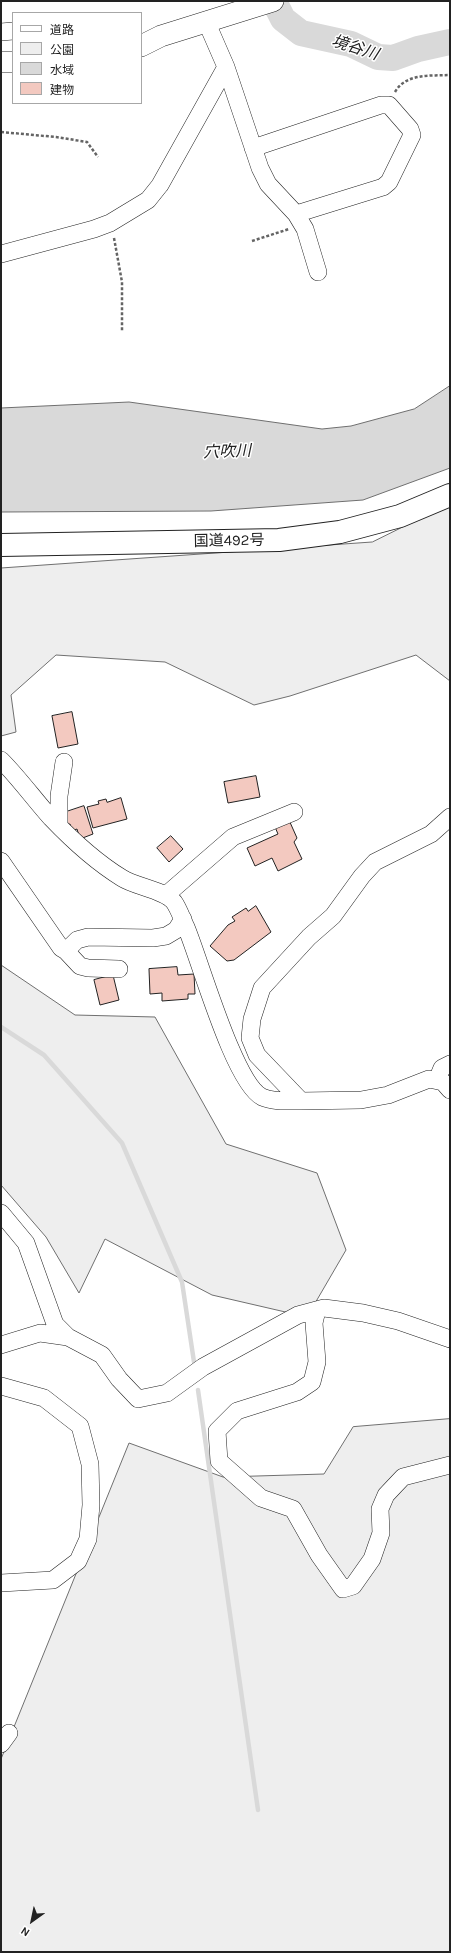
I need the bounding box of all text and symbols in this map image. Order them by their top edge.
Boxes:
legend [12,12,142,104]
text: 道路 [50,23,74,37]
water label: 境谷川 [329,31,381,65]
text: 公園 [50,43,74,57]
text: 水域 [50,63,74,77]
text: 建物 [50,83,74,97]
water label: 穴吹川 [203,442,251,462]
street label: 国道492号 [193,531,265,551]
north arrow [12,1901,52,1941]
text: N [18,1924,32,1939]

